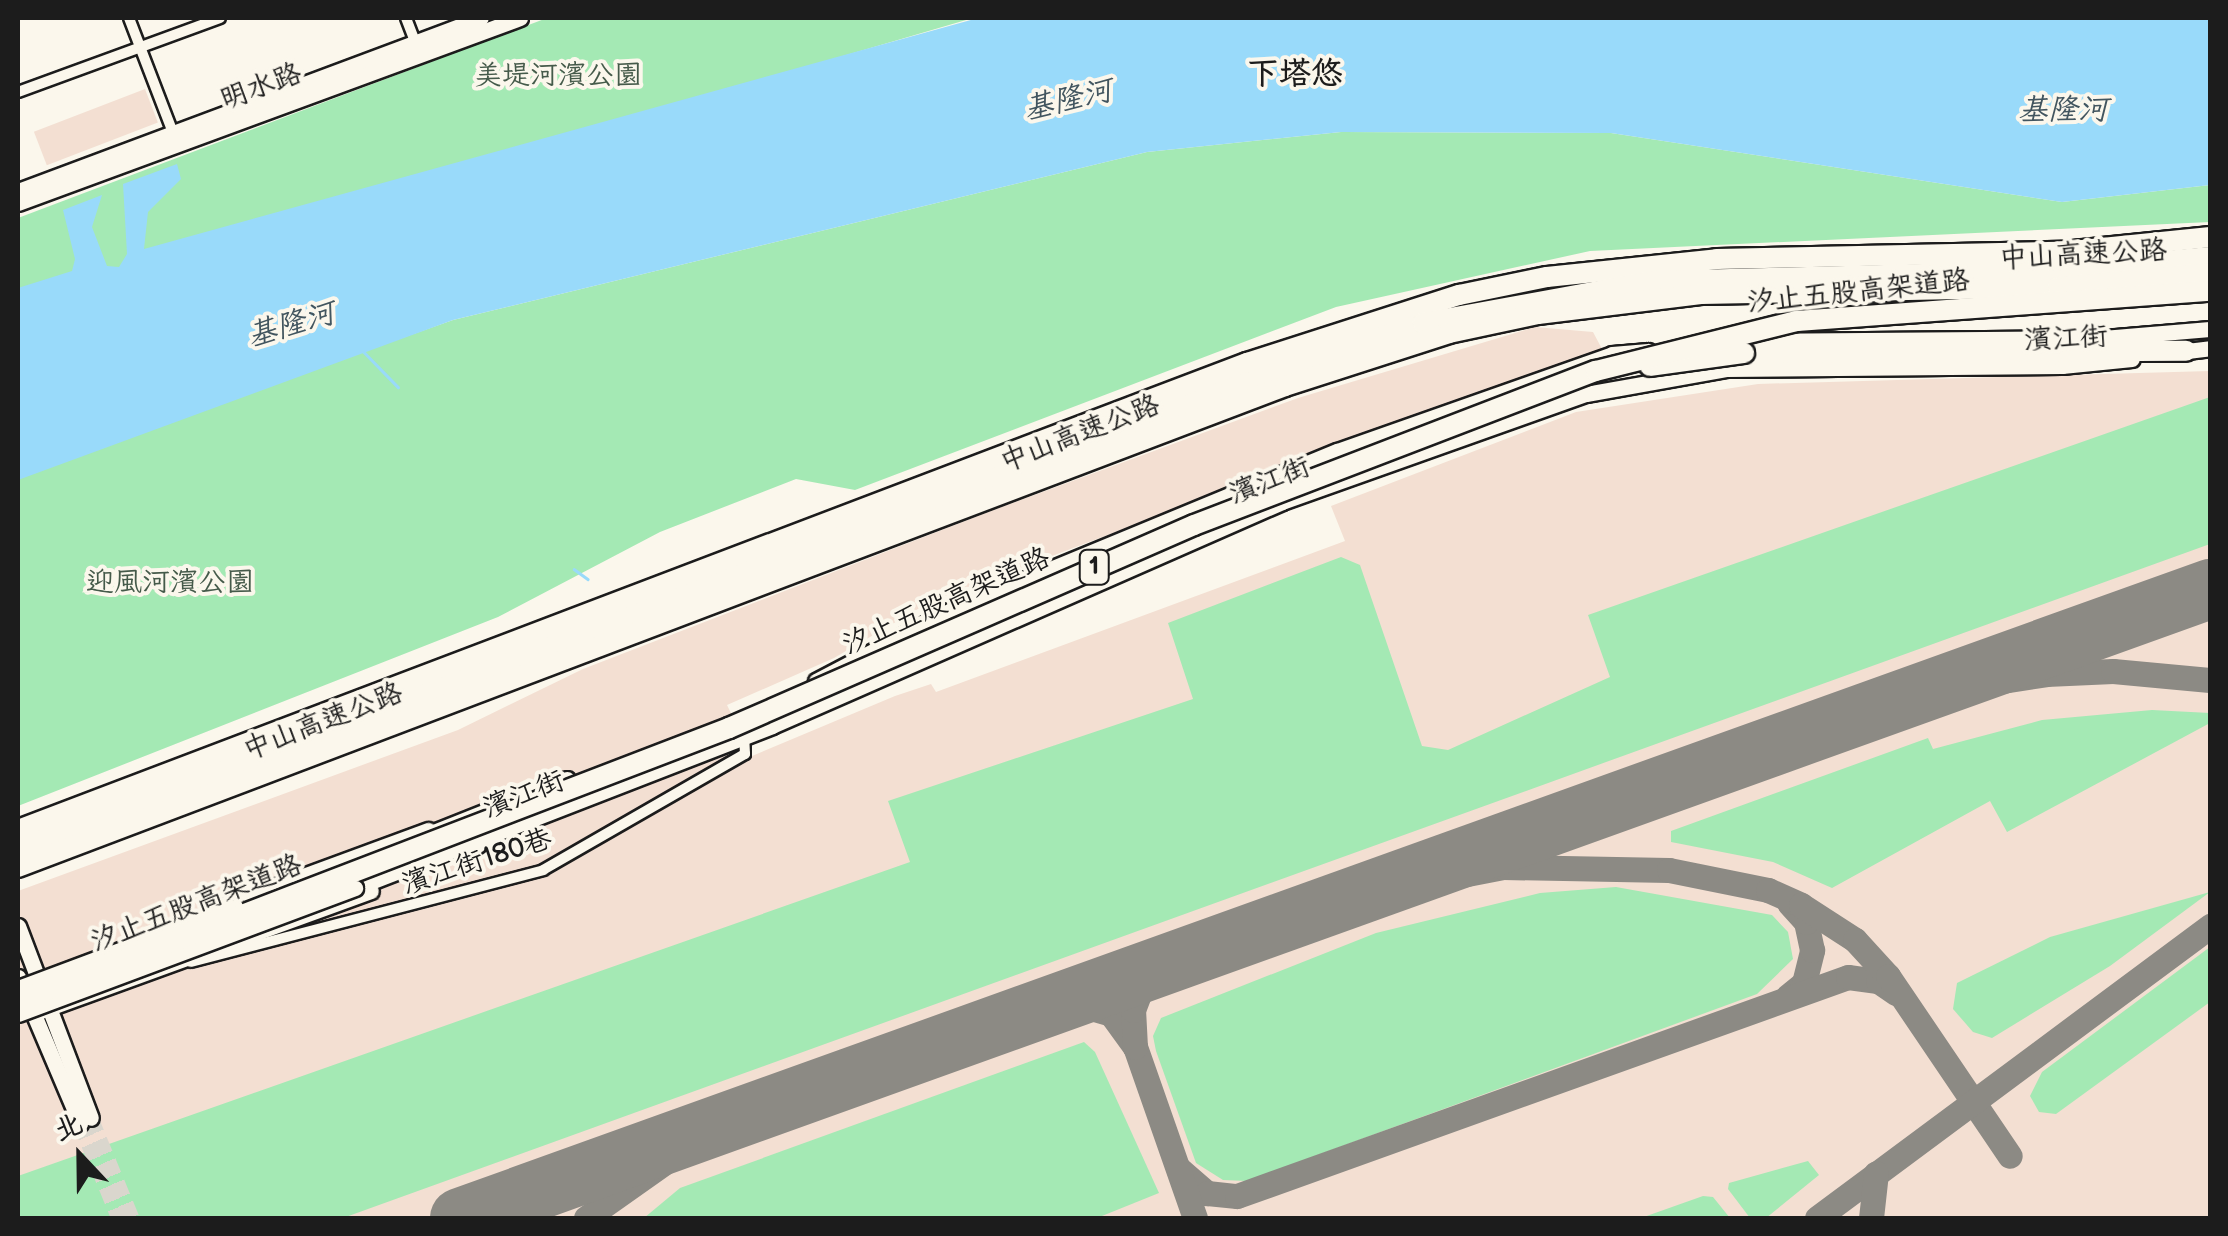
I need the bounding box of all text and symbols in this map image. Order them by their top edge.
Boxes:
district label: 下塔悠 [1247,56,1343,94]
street label: 明水路 [216,57,306,117]
park label: 美堤河濱公園 [474,59,642,93]
water label: 基隆河 [1020,72,1116,128]
water label: 基隆河 [2018,92,2108,128]
street label: 中山高速公路 [1998,234,2168,276]
street label: 汐止五股高架道路 [1745,264,1971,320]
water label: 基隆河 [243,295,339,355]
street label: 濱江街 [2023,320,2109,358]
street label: 中山高速公路 [996,388,1164,480]
street label: 濱江街 [1225,450,1315,512]
street label: 汐止五股高架道路 [837,541,1055,663]
road number: 1 [1076,547,1112,587]
park label: 迎風河濱公園 [86,566,254,600]
street label: 中山高速公路 [239,676,407,768]
street label: 濱江街 [479,764,569,826]
street label: 濱江街180巷 [398,822,556,902]
street label: 汐止五股高架道路 [85,848,307,960]
north arrow [30,1106,130,1206]
text: 北 [49,1107,88,1148]

